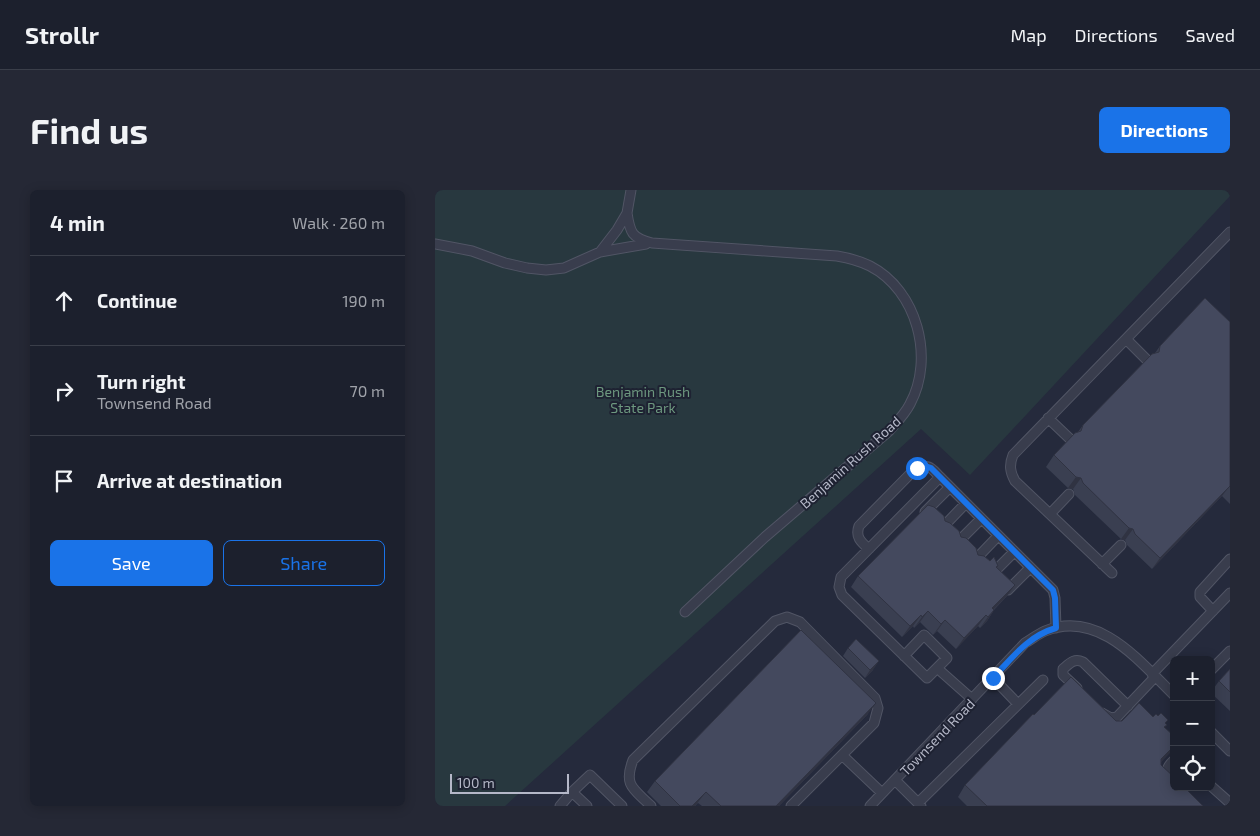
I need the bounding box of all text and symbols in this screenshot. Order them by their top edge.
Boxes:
text: Strollr [25,20,99,49]
text: Map [1010,24,1047,46]
text: Directions [1075,24,1158,46]
text: Saved [1186,24,1235,46]
button: Directions [1099,107,1230,153]
text: Find us [30,109,148,151]
text: 4 min [50,210,105,235]
text: Walk · 260 m [292,213,385,232]
icon: ahead [50,287,78,315]
text: Continue [97,289,177,312]
text: 190 m [342,291,385,310]
text: Turn right [97,370,185,393]
icon: right [50,377,78,405]
text: 70 m [350,381,385,400]
park label: Benjamin Rush State Park [596,383,690,416]
text: Townsend Road [97,393,212,412]
street label: Benjamin Rush Road [796,412,904,512]
route start [906,457,929,480]
icon: arrive [50,467,78,495]
text: Arrive at destination [97,469,282,492]
button: Save [50,540,213,586]
button: Share [223,540,385,586]
map controls [1170,656,1215,791]
button: + [1170,656,1215,701]
route end [982,667,1005,690]
street label: Townsend Road [896,695,978,779]
button: − [1170,701,1215,746]
button: locate [1170,746,1215,791]
scale bar [450,771,569,794]
text: 100 m [457,774,495,791]

